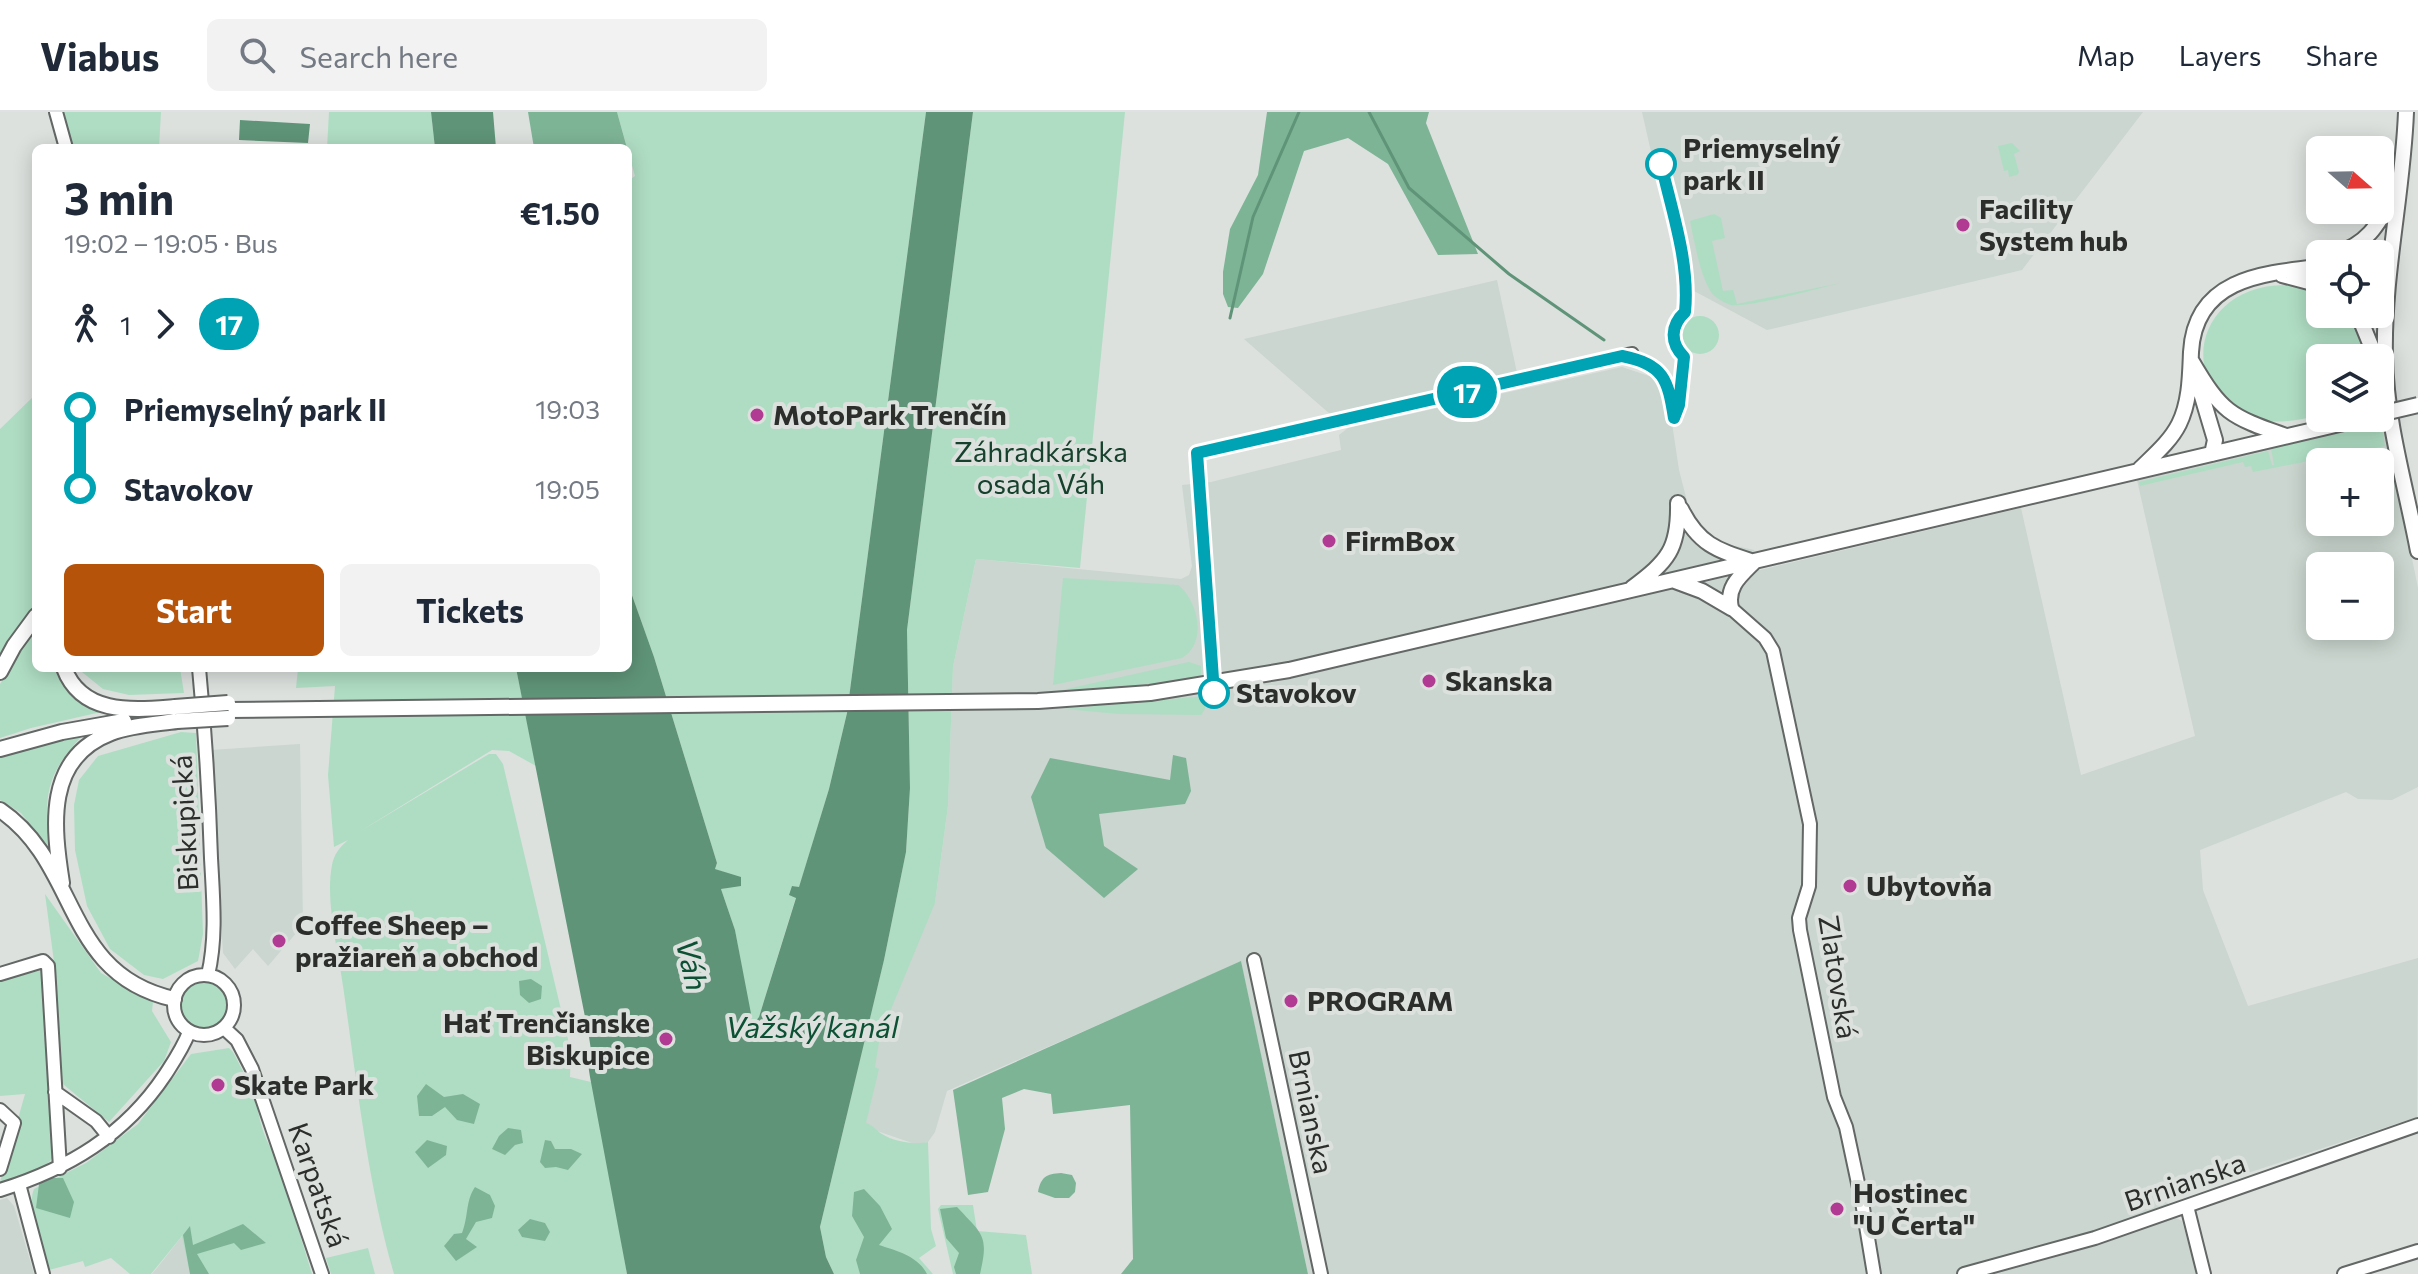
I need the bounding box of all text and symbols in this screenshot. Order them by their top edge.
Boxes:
search box [207,19,767,91]
text: Viabus [40,32,159,79]
icon: search [235,33,279,77]
text: Search here [299,37,458,74]
text: Map [2077,38,2135,72]
text: Layers [2179,38,2261,72]
text: Share [2305,38,2378,72]
place label: Priemyselný park II [1683,130,1841,196]
north arrow [2306,136,2394,224]
map controls [2306,136,2394,640]
marker: Priemyselný park II [1646,149,1676,179]
text: 3 min [64,170,174,224]
place label: Facility System hub [1979,191,2128,257]
text: €1.50 [520,194,600,231]
marker: Facility System hub [1954,216,1972,234]
text: 19:02 – 19:05 · Bus [64,227,278,258]
button: locate [2306,240,2394,328]
icon: walk [64,302,108,346]
icon: forward [143,302,187,346]
text: 17 [215,307,243,341]
text: 1 [120,309,131,340]
button: layers [2306,344,2394,432]
line badge: 17 [1431,366,1503,418]
text: 17 [1453,375,1481,409]
text: Priemyselný park II [124,390,387,427]
text: 19:03 [535,393,600,424]
place label: MotoPark Trenčín [773,397,1007,431]
marker: MotoPark Trenčín [748,406,766,424]
park label: Záhradkárska osada Váh [954,434,1128,500]
button: + [2306,448,2394,536]
text: Stavokov [124,470,253,507]
text: 19:05 [535,473,600,504]
place label: FirmBox [1345,523,1455,557]
marker: FirmBox [1320,532,1338,550]
button: − [2306,552,2394,640]
button: Start [64,564,324,656]
button: Tickets [340,564,600,656]
place label: Skanska [1445,663,1553,697]
marker: Skanska [1420,672,1438,690]
place label: Stavokov [1236,675,1357,709]
marker: Stavokov [1199,678,1229,708]
street label: Biskupická [163,754,205,892]
place label: Ubytovňa [1866,868,1992,902]
marker: Ubytovňa [1841,877,1859,895]
place label: Coffee Sheep – pražiareň a obchod [295,907,538,973]
street label: Zlatovská [1812,913,1866,1041]
marker: Coffee Sheep – pražiareň a obchod [270,932,288,950]
water label: Váh [670,935,717,994]
place label: PROGRAM [1307,983,1454,1017]
marker: PROGRAM [1282,992,1300,1010]
place label: Hať Trenčianske Biskupice [443,1005,650,1071]
water label: Važský kanál [725,1007,900,1044]
marker: Hať Trenčianske Biskupice [657,1030,675,1048]
street label: Brnianska [1282,1047,1342,1177]
place label: Skate Park [234,1067,374,1101]
marker: Skate Park [209,1076,227,1094]
street label: Karpatská [282,1118,356,1252]
street label: Brnianska [2120,1145,2250,1218]
place label: Hostinec "U Čerta" [1853,1175,1975,1241]
marker: Hostinec "U Čerta" [1828,1200,1846,1218]

